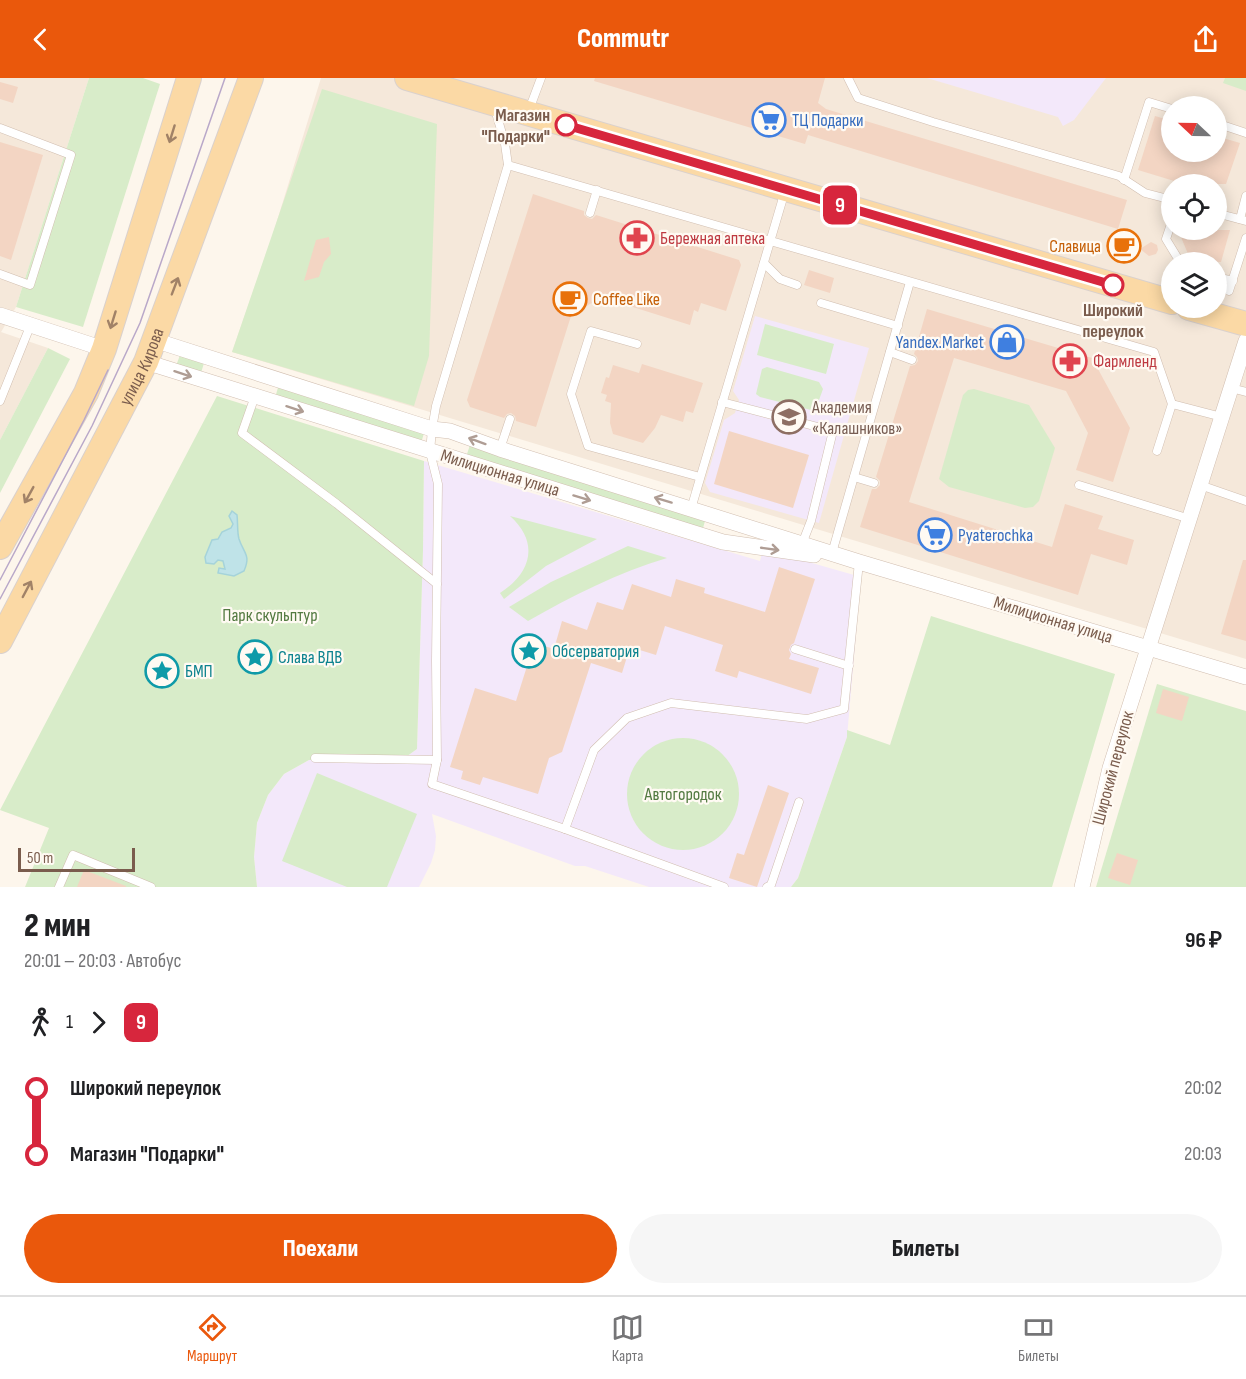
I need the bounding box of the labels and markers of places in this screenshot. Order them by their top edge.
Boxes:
supermarket icon: ТЦ Подарки [751,102,787,138]
place label: Магазин "Подарки" [482,105,550,147]
place label: ТЦ Подарки [792,110,864,131]
marker: Магазин "Подарки" [555,114,577,136]
pharmacy icon: Бережная аптека [619,220,655,256]
place label: Бережная аптека [660,228,765,249]
cafe icon: Славица [1106,228,1142,264]
place label: Славица [1049,236,1101,257]
marker: Широкий переулок [1102,274,1124,296]
cafe icon: Coffee Like [552,281,588,317]
place label: Coffee Like [593,289,660,310]
place label: Широкий переулок [1082,300,1144,342]
shop icon: Yandex.Market [989,324,1025,360]
place label: Yandex.Market [896,332,985,353]
pharmacy icon: Фармленд [1052,343,1088,379]
place label: Фармленд [1093,351,1157,372]
place label: Академия «Калашников» [811,397,902,439]
school or university icon: Академия «Калашников» [771,399,807,435]
supermarket icon: Pyaterochka [917,517,953,553]
place label: Pyaterochka [958,525,1033,546]
place icon: Обсерватория [511,633,547,669]
place icon: Слава ВДВ [237,639,273,675]
place label: Обсерватория [552,641,639,662]
place label: Слава ВДВ [278,647,342,668]
place icon: БМП [144,653,180,689]
place label: БМП [185,661,213,682]

